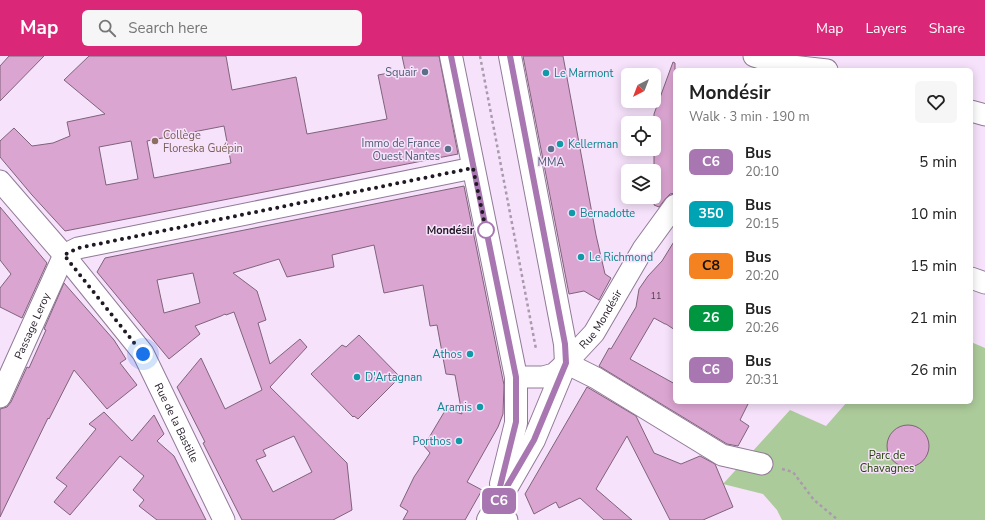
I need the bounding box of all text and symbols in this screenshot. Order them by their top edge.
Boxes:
search box [82,10,362,46]
text: Map [20,15,58,41]
icon: search [96,17,118,39]
text: Search here [128,18,208,38]
text: Map [816,19,843,38]
text: Layers [865,19,907,38]
text: Share [929,19,965,38]
place label: Squair [385,65,417,80]
place label: Le Marmont [554,66,614,81]
marker: Squair [420,67,430,77]
marker: Le Marmont [541,68,551,78]
north arrow [621,68,661,108]
map controls [621,68,661,204]
text: Mondésir [689,80,771,106]
button: heart [915,81,957,123]
text: Walk · 3 min · 190 m [689,108,810,126]
button: locate [621,116,661,156]
place label: Collège Floreska Guépin [163,128,243,156]
marker: Collège Floreska Guépin [150,136,160,146]
place label: Immo de France Ouest Nantes [362,136,440,164]
place label: Kellerman [568,137,618,152]
marker: Kellerman [555,139,565,149]
text: Bus [745,143,771,163]
marker: Immo de France Ouest Nantes [443,144,453,154]
marker: MMA [546,144,556,154]
text: C6 [702,152,720,171]
text: 5 min [919,152,957,172]
place label: MMA [538,155,564,170]
text: 20:10 [745,163,779,181]
button: layers [621,164,661,204]
text: Bus [745,195,771,215]
text: 350 [698,204,724,223]
text: 10 min [910,204,957,224]
place label: Bernadotte [580,206,635,221]
marker: Bernadotte [567,208,577,218]
text: 20:15 [745,215,779,233]
marker: Mondésir [477,221,495,239]
place label: Mondésir [427,223,475,238]
text: Bus [745,247,771,267]
place label: Le Richmond [589,250,653,265]
marker: Le Richmond [576,252,586,262]
text: C8 [702,256,720,275]
text: 15 min [910,256,957,276]
text: 20:20 [745,267,779,285]
street label: Rue Mondésir [576,287,625,352]
street label: Passage Leroy [11,290,54,362]
house number: 11 [651,290,661,302]
text: Bus [745,299,771,319]
text: 26 [703,308,719,327]
text: 21 min [910,308,957,328]
text: 20:26 [745,319,779,337]
your location [133,344,153,364]
place label: Athos [433,347,462,362]
marker: Athos [465,349,475,359]
text: Bus [745,351,771,371]
text: C6 [702,360,720,379]
text: 26 min [910,360,957,380]
place label: D'Artagnan [365,370,422,385]
text: 20:31 [745,371,779,389]
marker: D'Artagnan [352,372,362,382]
street label: Rue de la Bastille [151,380,202,465]
place label: Aramis [437,400,472,415]
marker: Aramis [475,402,485,412]
place label: Porthos [412,434,451,449]
marker: Porthos [454,436,464,446]
park label: Parc de Chavagnes [860,448,914,476]
line badge: C6 [481,488,517,514]
text: C6 [490,491,508,510]

